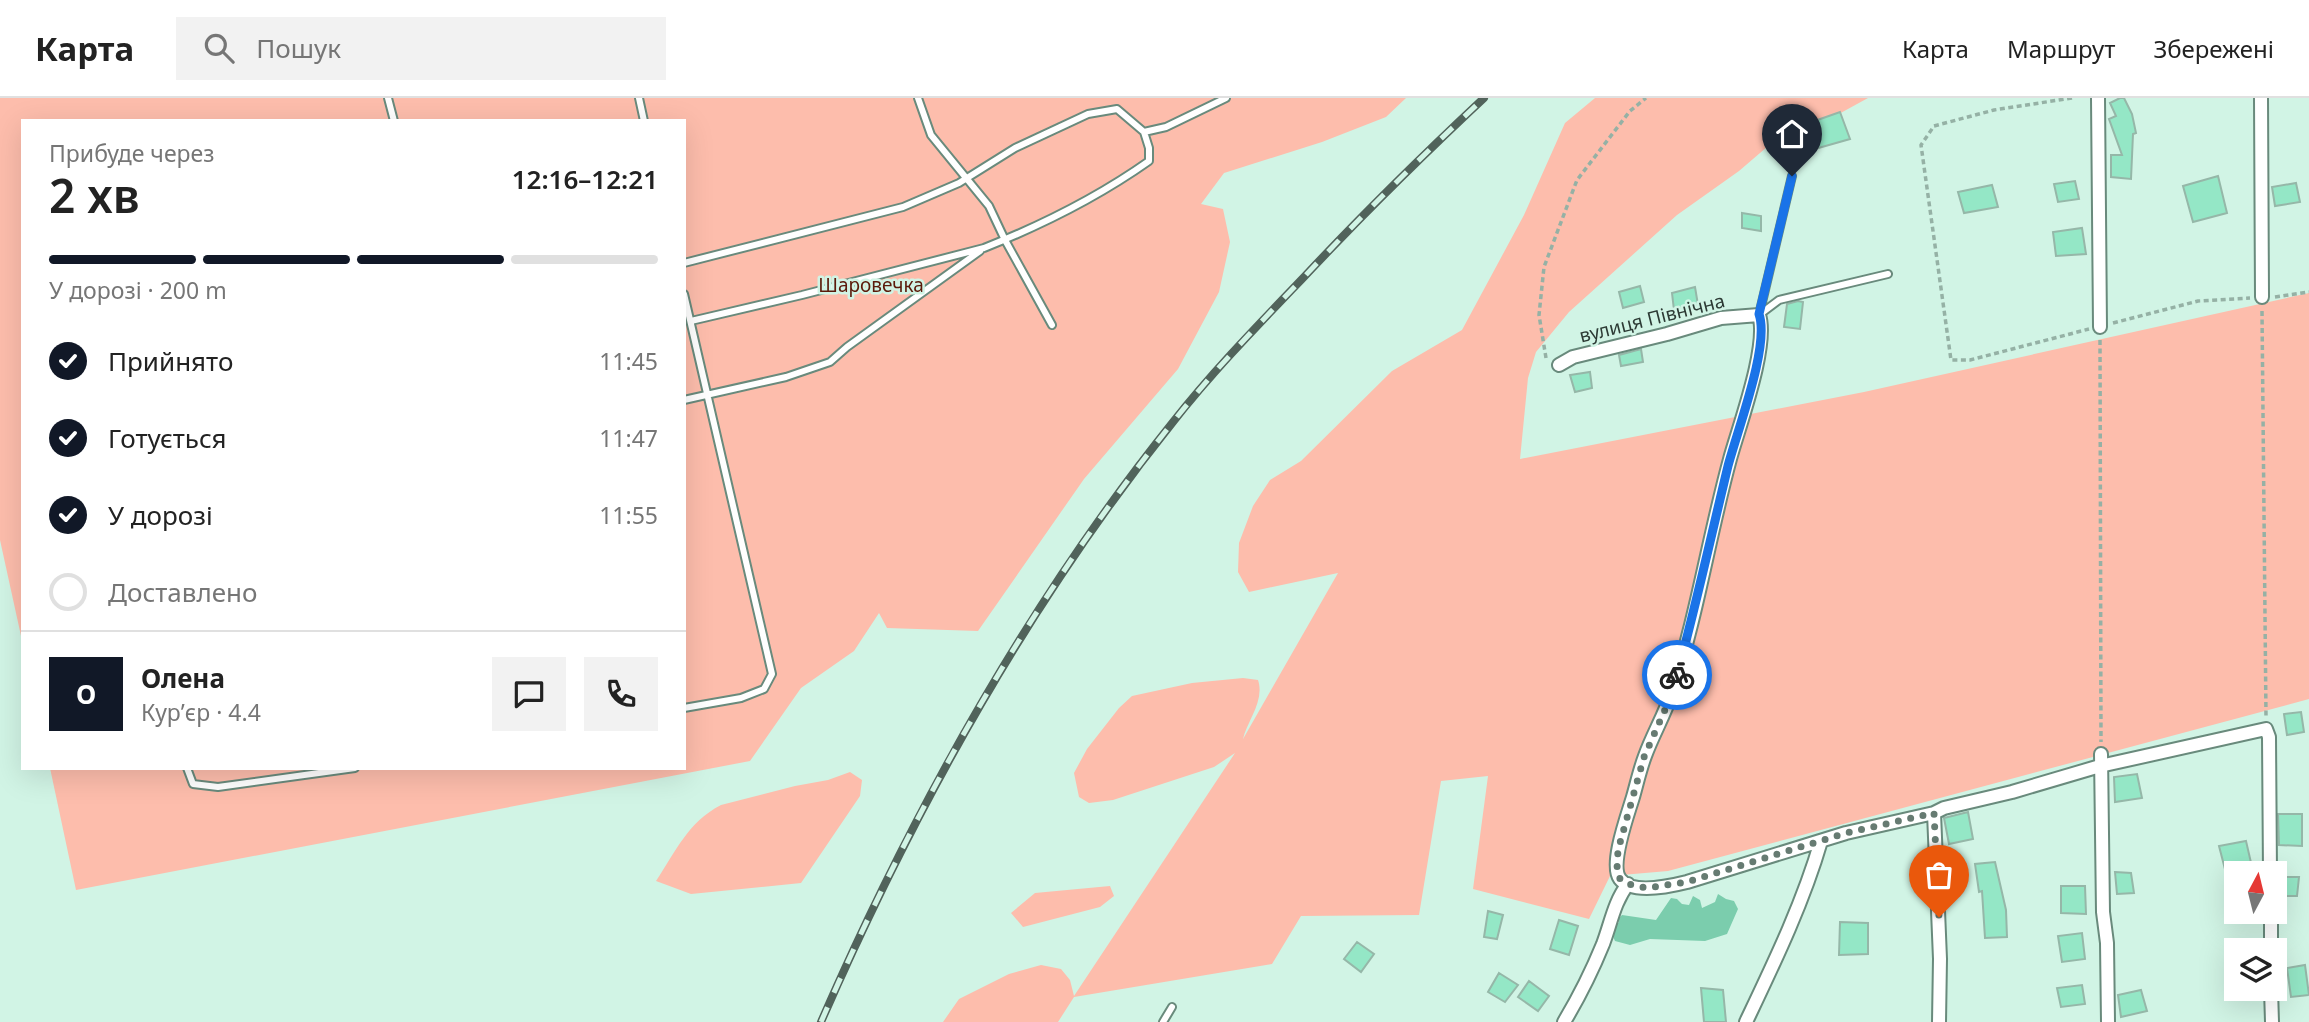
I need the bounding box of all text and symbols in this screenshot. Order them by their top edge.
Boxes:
search box [176,17,666,80]
text: Карта [35,26,134,71]
icon: search [200,29,238,67]
text: Пошук [256,30,341,66]
text: Карта [1902,32,1969,65]
text: Маршрут [2007,32,2115,65]
text: Збережені [2153,32,2274,65]
pin [1762,104,1822,176]
icon: home [1773,115,1811,153]
text: Прибуде через [49,137,214,169]
text: 12:16–12:21 [512,161,658,197]
text: 2 хв [49,164,140,226]
park label: Шаровечка [818,272,924,298]
text: У дорозі · 200 m [49,274,227,306]
street label: вулиця Північна [1576,287,1728,349]
icon: check [49,342,87,380]
text: Прийнято [108,343,233,379]
text: 11:45 [599,345,658,377]
icon: check [49,419,87,457]
text: Готується [108,420,227,456]
text: 11:47 [599,422,658,454]
icon: check [49,496,87,534]
text: У дорозі [108,497,213,533]
text: 11:55 [599,499,658,531]
text: Доставлено [108,574,257,610]
courier [1642,640,1712,710]
icon: bike [1658,656,1696,694]
button: chat [492,657,566,731]
button: phone [584,657,658,731]
text: Олена [141,660,225,696]
text: О [76,676,96,712]
text: Кур’єр · 4.4 [141,696,261,728]
pin [1909,845,1969,917]
icon: bag [1920,856,1958,894]
north arrow [2224,861,2287,924]
map controls [2224,861,2287,1001]
button: layers [2224,938,2287,1001]

